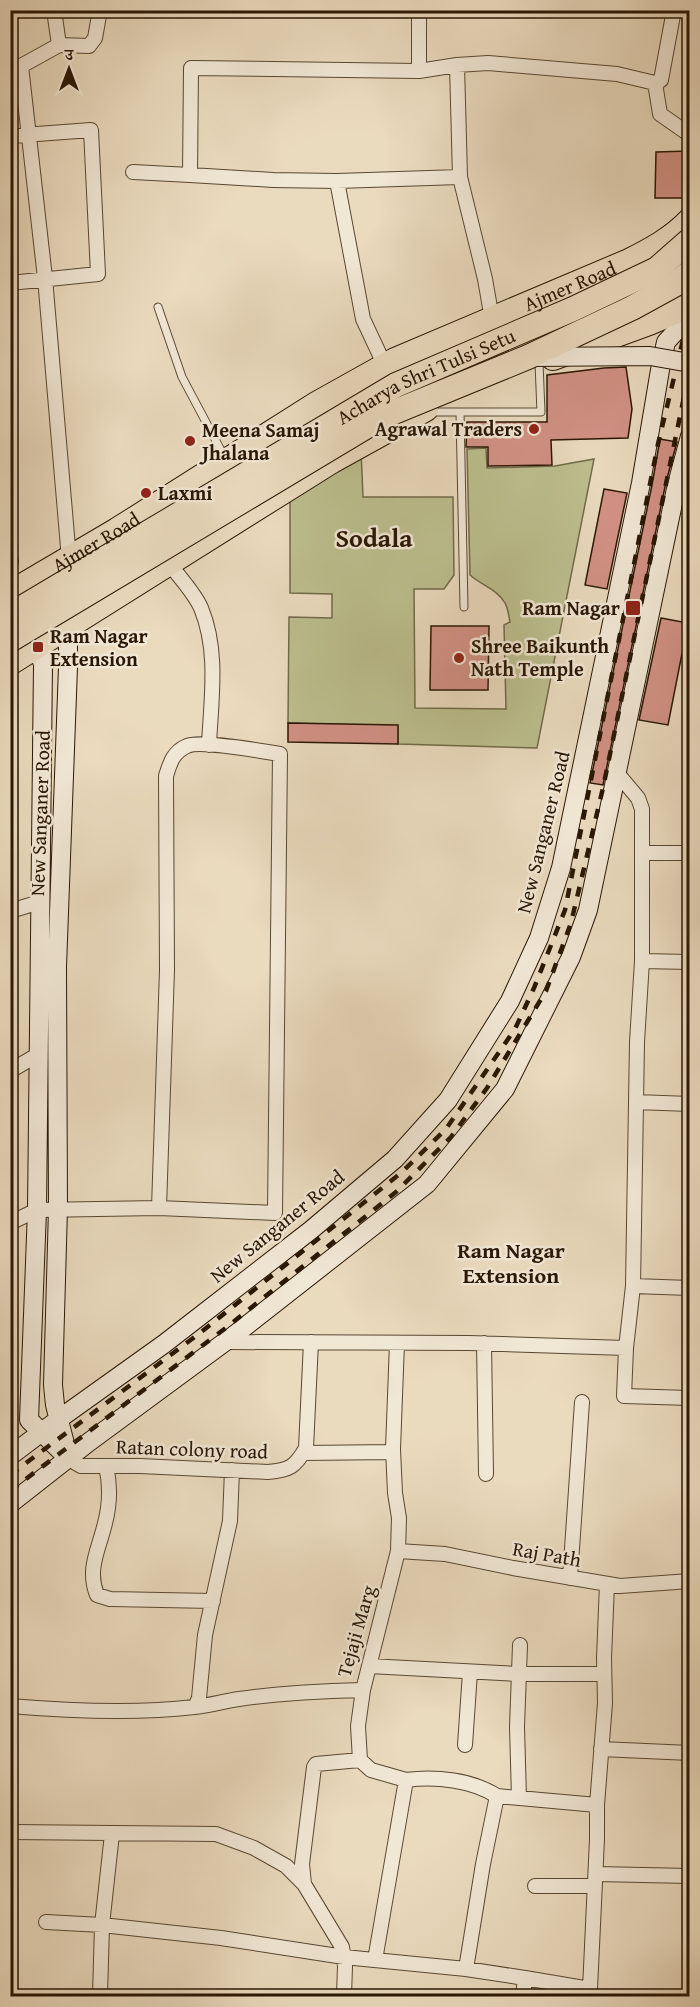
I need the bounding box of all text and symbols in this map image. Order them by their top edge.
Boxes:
north arrow [39,39,99,99]
text: उ [64,42,75,66]
street label: Ajmer Road [519,253,621,318]
street label: Acharya Shri Tulsi Setu [331,321,520,431]
place label: Agrawal Traders [375,414,522,443]
place label: Meena Samaj Jhalana [199,415,319,467]
marker: Agrawal Traders [527,422,541,436]
marker: Meena Samaj Jhalana [183,434,197,448]
place label: Laxmi [158,478,213,507]
marker: Laxmi [139,486,153,500]
street label: Ajmer Road [46,504,146,579]
district label: Sodala [335,518,413,557]
place label: Ram Nagar [522,593,620,622]
marker: Ram Nagar [624,599,642,617]
place label: Ram Nagar Extension [50,621,148,673]
place label: Shree Baikunth Nath Temple [471,631,609,683]
marker: Ram Nagar Extension [31,640,45,654]
marker: Shree Baikunth Nath Temple [452,651,466,665]
street label: New Sanganer Road [22,729,57,896]
street label: New Sanganer Road [508,748,577,916]
street label: New Sanganer Road [203,1162,351,1289]
district label: Ram Nagar Extension [457,1234,565,1291]
street label: Ratan colony road [116,1431,269,1466]
street label: Raj Path [510,1533,584,1574]
street label: Tejaji Marg [329,1582,382,1680]

